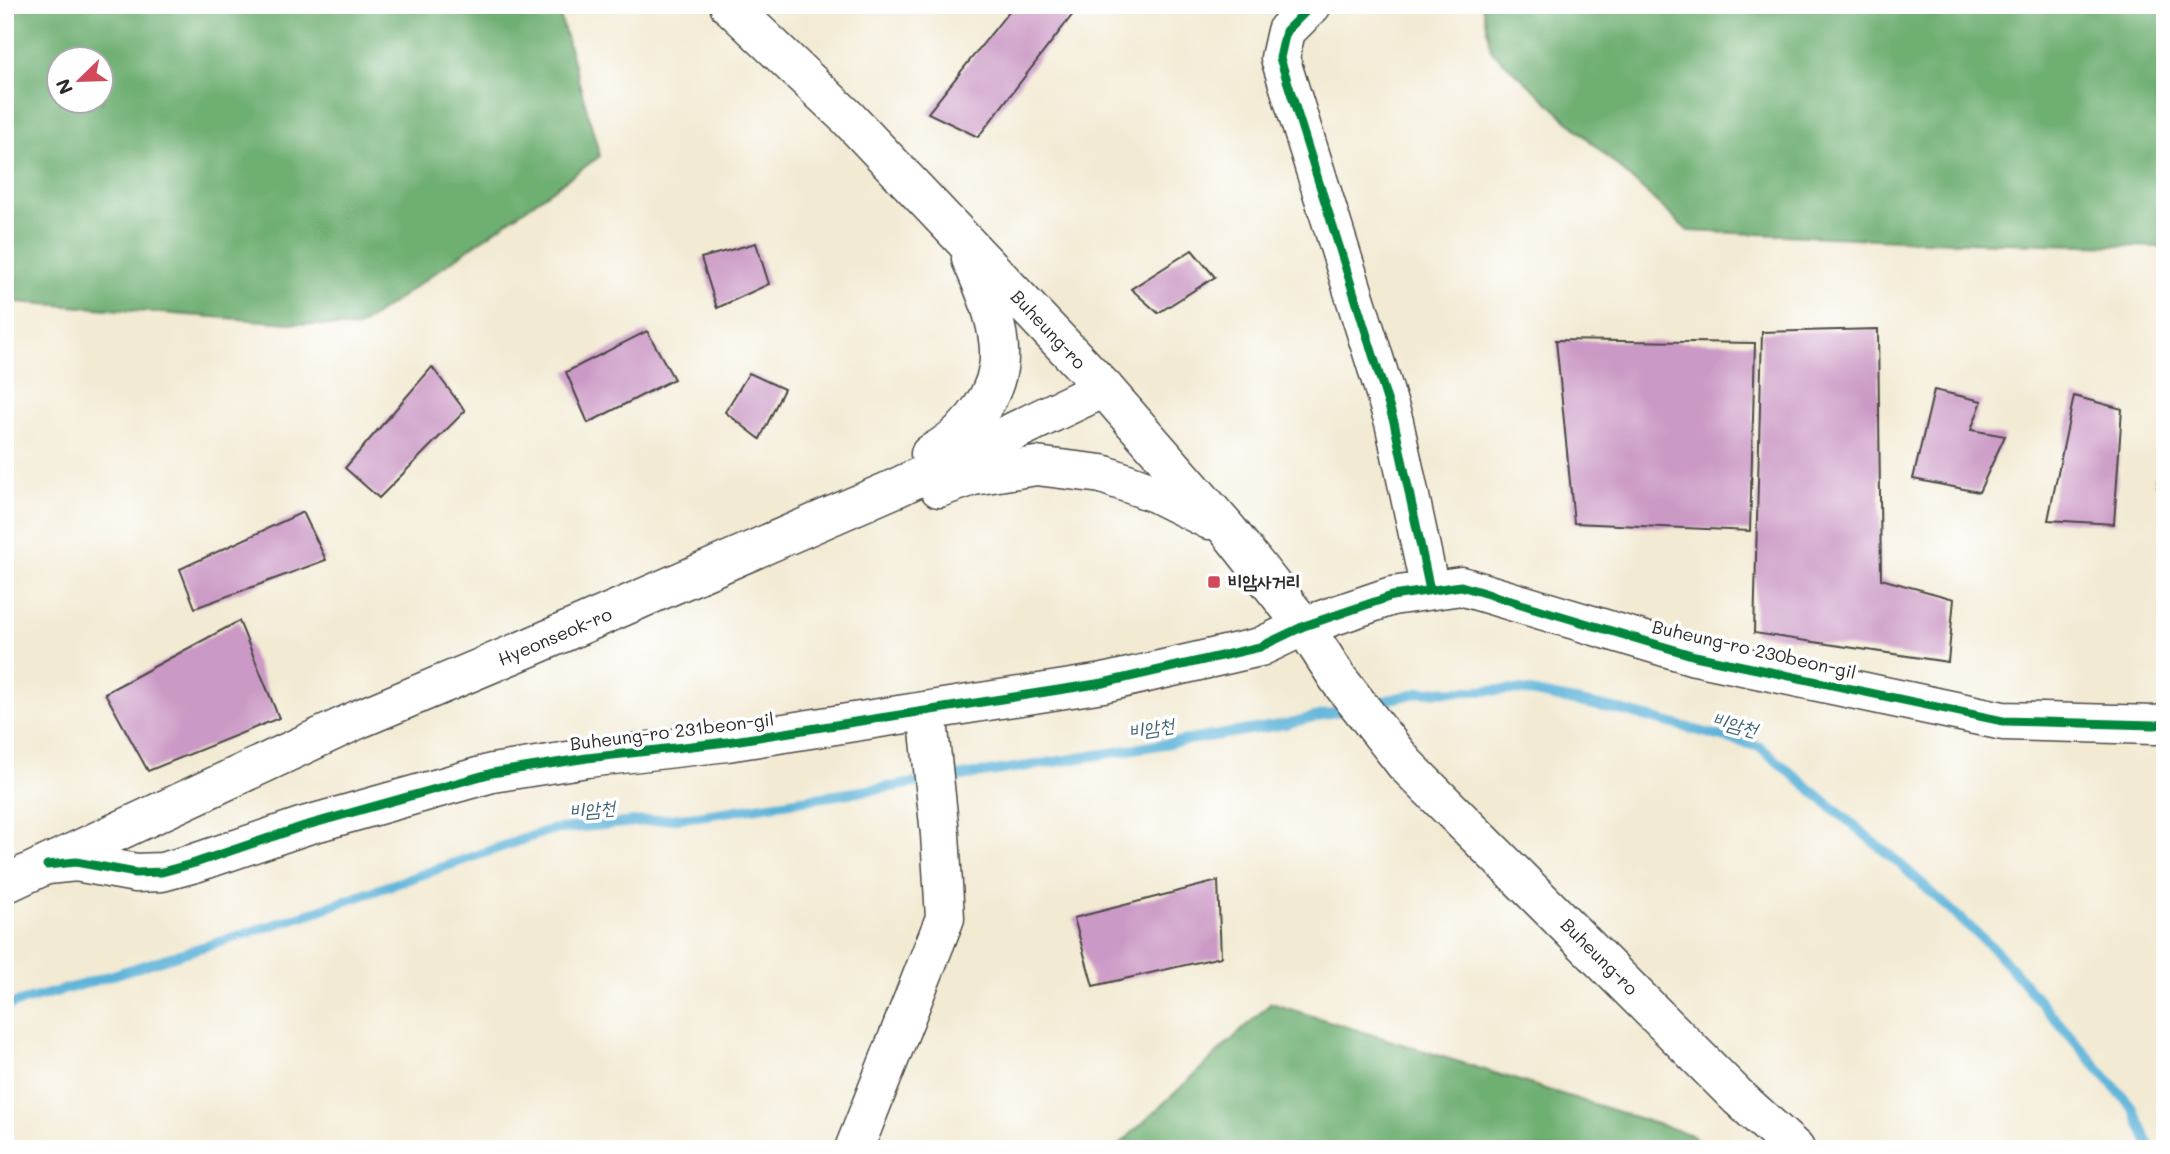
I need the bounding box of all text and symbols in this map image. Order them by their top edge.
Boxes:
north arrow [46,46,116,116]
text: N [50,75,78,98]
street label: Buheung-ro [1006,285,1092,374]
place label: 비암사거리 [1228,569,1300,593]
marker: 비암사거리 [1206,574,1222,590]
street label: Hyeonseok-ro [494,601,615,671]
street label: Buheung-ro 230beon-gil [1650,614,1859,684]
water label: 비암천 [1710,706,1762,742]
street label: Buheung-ro 231beon-gil [568,707,775,755]
water label: 비암천 [1126,711,1177,743]
water label: 비암천 [568,794,618,823]
street label: Buheung-ro [1556,912,1644,1000]

